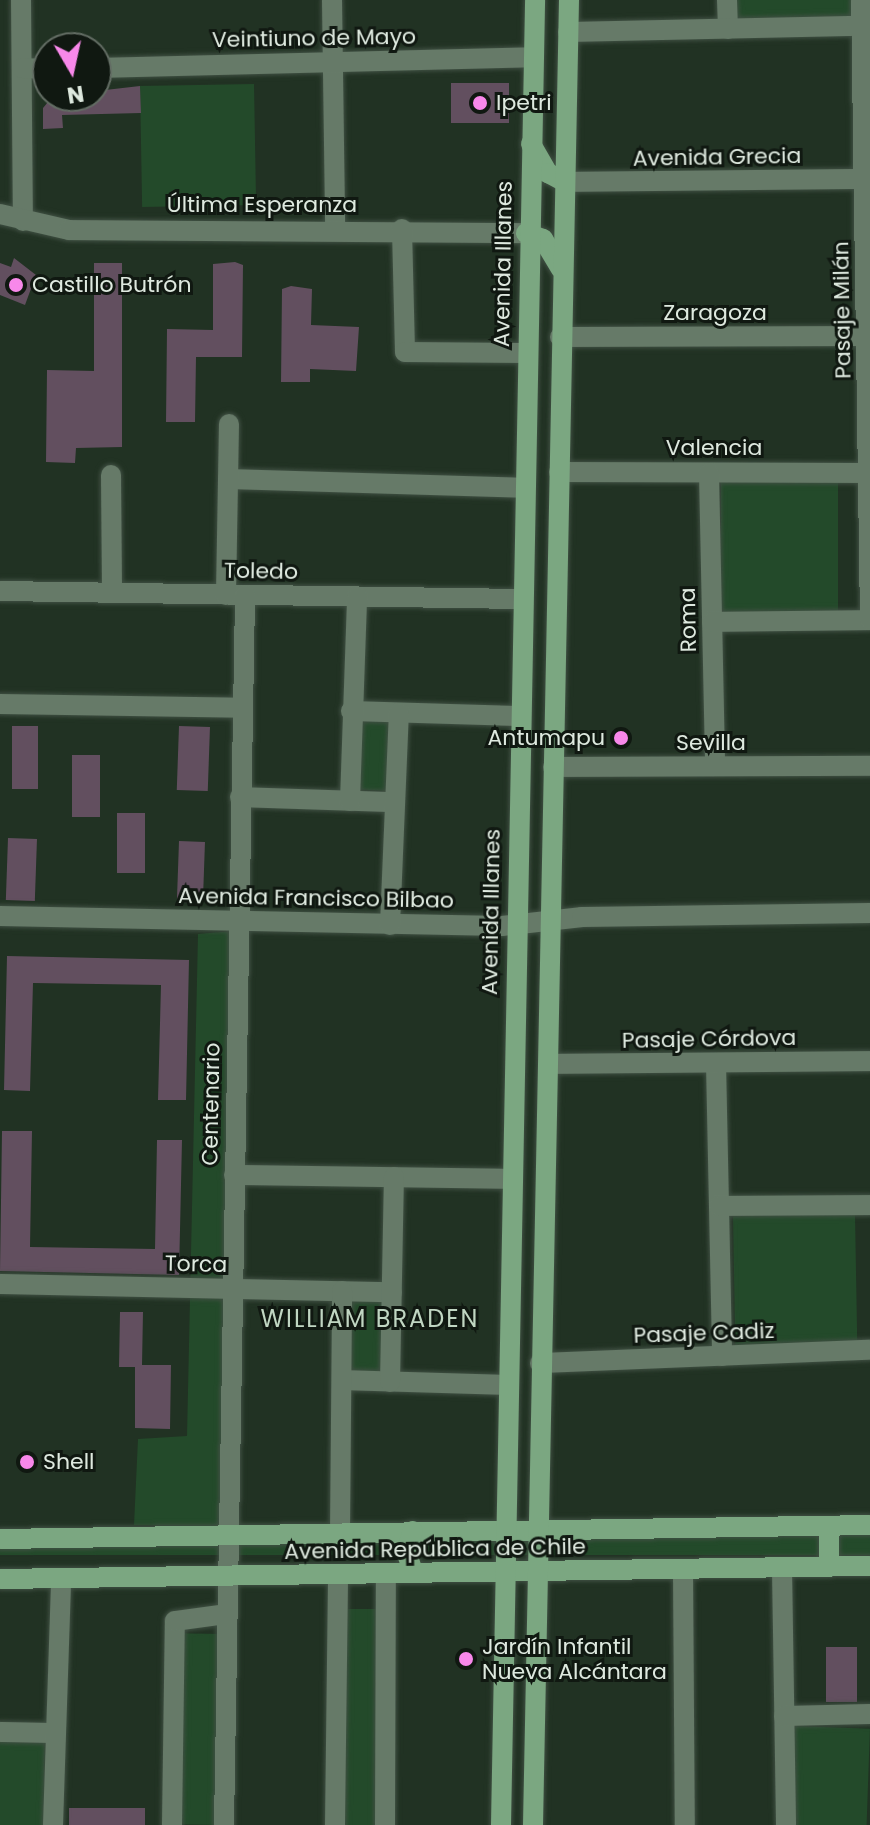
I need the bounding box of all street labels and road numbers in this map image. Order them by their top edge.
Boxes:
street label: Veintiuno de Mayo [212,23,416,53]
street label: Avenida Grecia [633,142,801,172]
street label: Avenida Illanes [488,181,518,347]
street label: Última Esperanza [167,192,357,218]
street label: Pasaje Milán [828,241,856,379]
street label: Zaragoza [663,300,767,326]
street label: Valencia [666,435,762,461]
street label: Toledo [224,557,298,585]
street label: Roma [674,587,702,653]
street label: Sevilla [676,730,746,756]
street label: Avenida Illanes [476,829,506,995]
street label: Avenida Francisco Bilbao [178,882,454,914]
street label: Pasaje Córdova [622,1024,796,1054]
street label: Centenario [197,1042,225,1166]
street label: Torca [165,1250,227,1278]
street label: Pasaje Cadiz [633,1317,775,1349]
street label: Avenida República de Chile [284,1533,586,1565]

